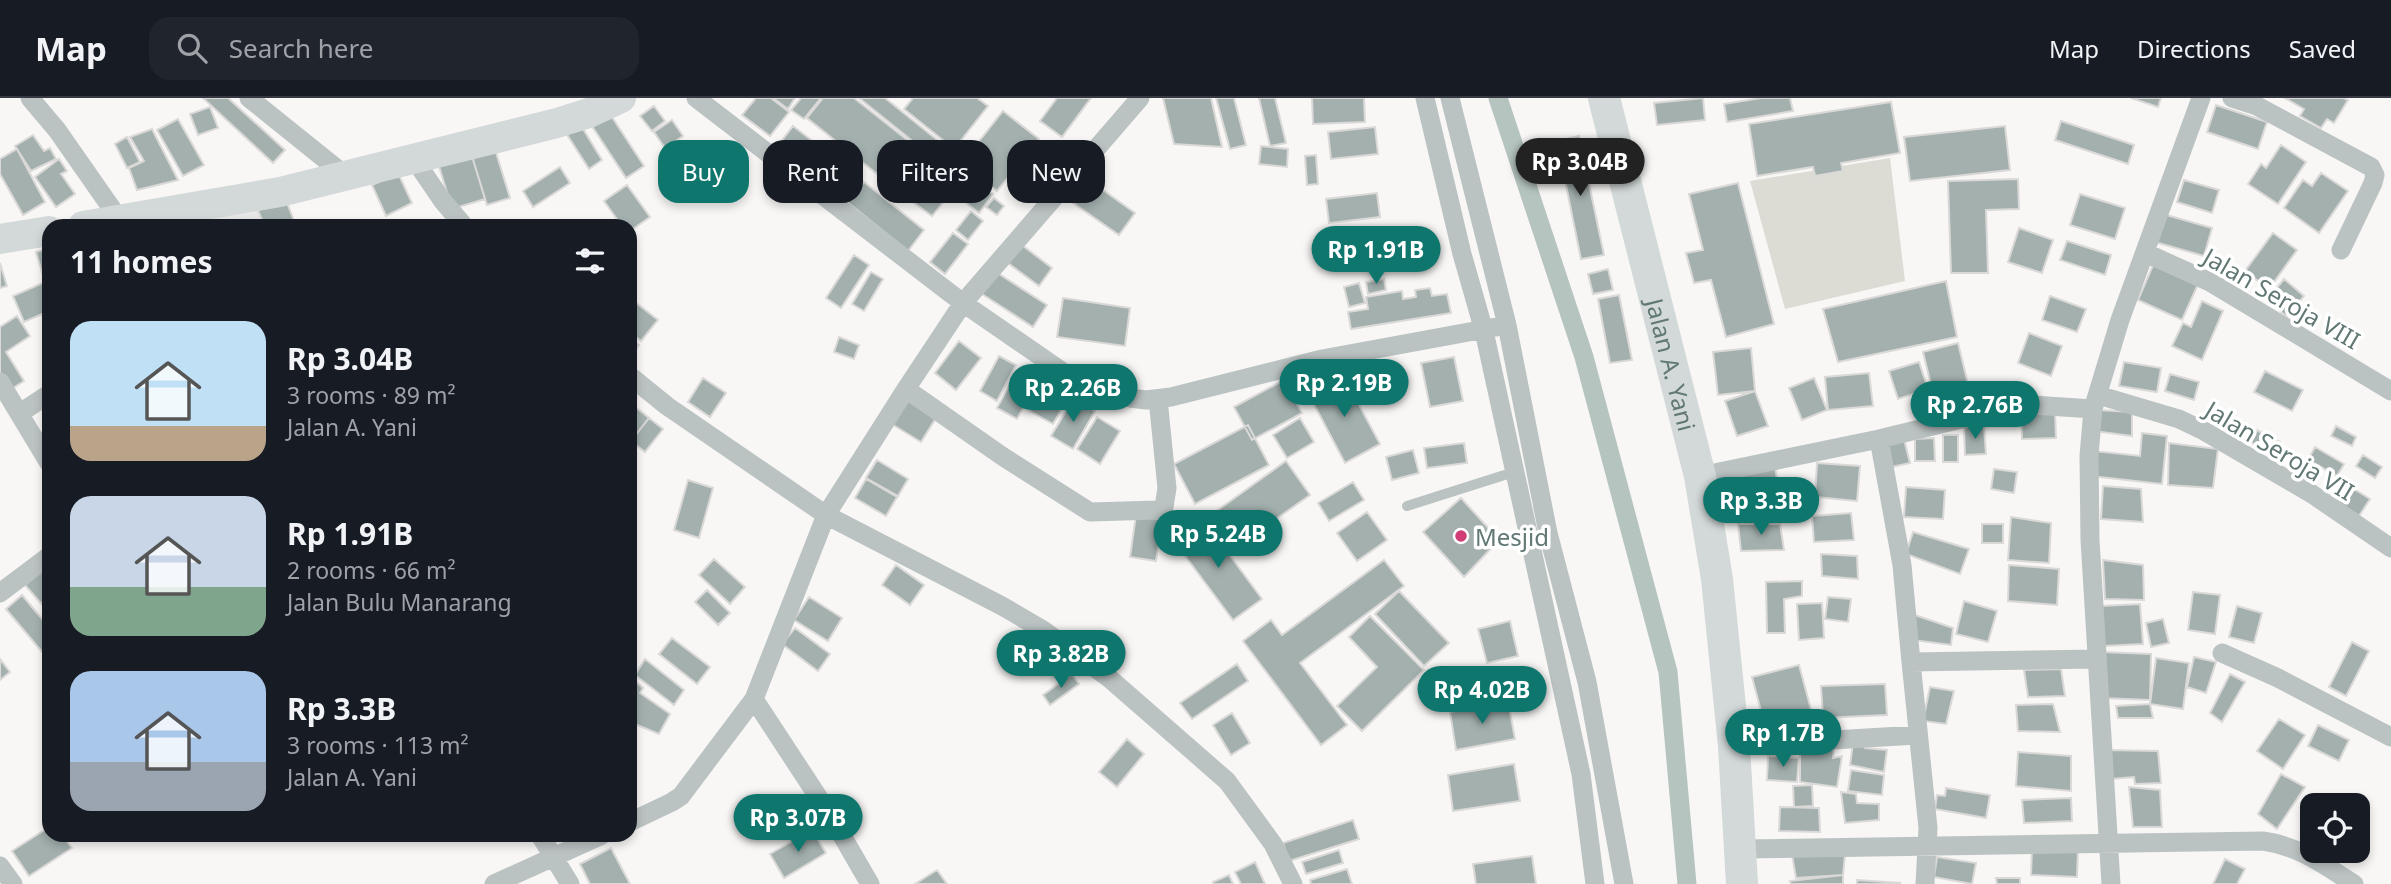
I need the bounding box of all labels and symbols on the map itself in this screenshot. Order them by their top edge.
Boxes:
pin: Rp 3.04B [1508,139,1652,198]
pin: Rp 1.91B [1304,226,1448,286]
street label: Jalan Seroja VIII [2196,239,2367,356]
street label: Jalan A. Yani [1639,293,1704,434]
pin: Rp 2.19B [1272,360,1416,419]
pin: Rp 2.26B [1001,364,1145,424]
pin: Rp 2.76B [1903,382,2047,441]
street label: Jalan Seroja VII [2198,392,2360,507]
pin: Rp 3.3B [1696,478,1826,537]
pin: Rp 5.24B [1146,510,1290,570]
place label: Mesjid [1475,520,1549,553]
marker: Mesjid [1453,528,1469,544]
pin: Rp 3.82B [989,630,1133,690]
pin: Rp 4.02B [1410,666,1554,726]
pin: Rp 1.7B [1718,710,1848,769]
pin: Rp 3.07B [726,794,870,854]

